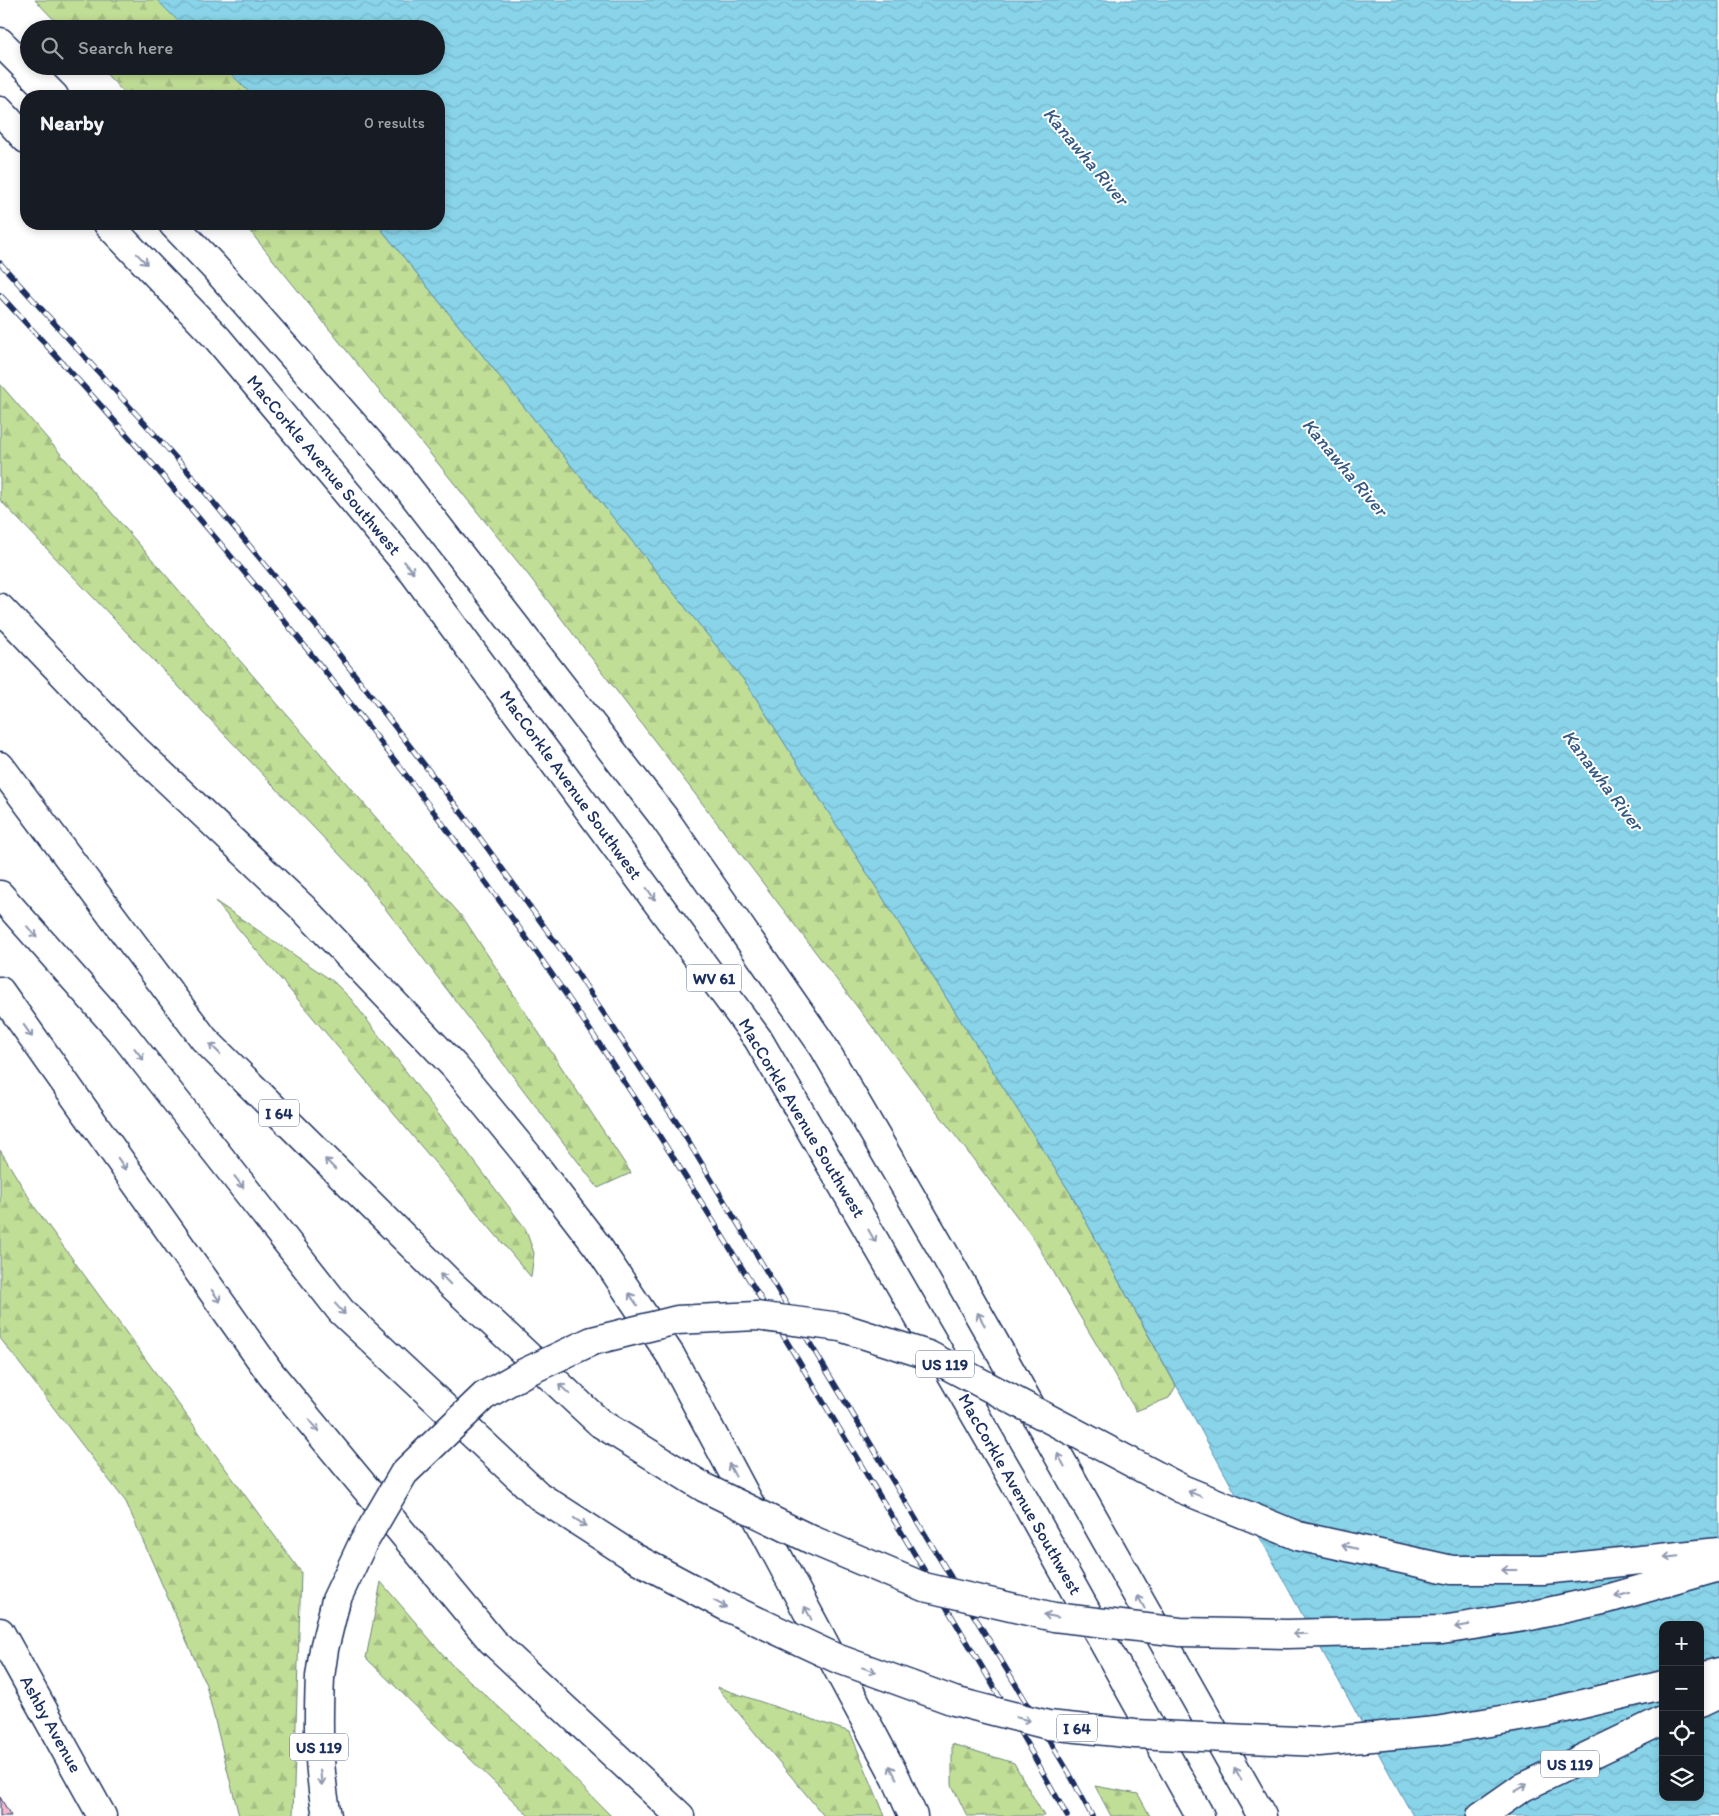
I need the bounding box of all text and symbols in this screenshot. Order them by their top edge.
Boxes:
search box [20,20,445,75]
icon: search [38,34,66,62]
text: Search here [78,36,173,59]
water label: Kanawha River [1038,102,1135,211]
text: Nearby [40,110,104,135]
text: 0 results [364,113,425,132]
one-way arrow [136,253,148,265]
street label: MacCorkle Avenue Southwest [242,370,406,560]
water label: Kanawha River [1297,413,1394,522]
one-way arrow [403,560,414,573]
street label: MacCorkle Avenue Southwest [495,686,647,884]
water label: Kanawha River [1558,725,1650,837]
one-way arrow [646,887,656,901]
one-way arrow [26,925,38,938]
road number: WV 61 [686,964,742,991]
street label: MacCorkle Avenue Southwest [734,1014,870,1222]
one-way arrow [23,1024,33,1038]
one-way arrow [209,1043,221,1055]
one-way arrow [133,1047,144,1060]
road number: I 64 [259,1100,299,1126]
one-way arrow [117,1156,127,1170]
one-way arrow [324,1158,336,1170]
one-way arrow [234,1175,245,1188]
one-way arrow [867,1228,877,1243]
one-way arrow [440,1273,452,1285]
one-way arrow [211,1289,221,1303]
one-way arrow [628,1292,638,1306]
one-way arrow [334,1303,346,1316]
one-way arrow [976,1311,986,1326]
road number: US 119 [916,1350,974,1378]
one-way arrow [558,1383,571,1395]
street label: MacCorkle Avenue Southwest [953,1390,1087,1599]
one-way arrow [308,1419,319,1432]
one-way arrow [1055,1454,1065,1468]
one-way arrow [726,1463,736,1477]
one-way arrow [1188,1489,1203,1499]
one-way arrow [573,1517,587,1527]
one-way arrow [1341,1542,1357,1551]
one-way arrow [1663,1552,1679,1562]
one-way arrow [1501,1565,1517,1575]
one-way arrow [1614,1590,1630,1600]
one-way arrow [1135,1595,1145,1609]
one-way arrow [713,1599,728,1609]
one-way arrow [803,1606,812,1621]
one-way arrow [1044,1611,1060,1621]
map controls [1659,1621,1704,1801]
button: + [1659,1621,1704,1666]
one-way arrow [1455,1622,1471,1632]
one-way arrow [1292,1629,1308,1639]
one-way arrow [860,1666,876,1675]
button: − [1659,1666,1704,1711]
street label: Ashby Avenue [15,1672,87,1776]
button: locate [1659,1711,1704,1756]
one-way arrow [1015,1715,1031,1724]
road number: I 64 [1057,1715,1097,1742]
road number: US 119 [290,1734,348,1760]
road number: US 119 [1541,1750,1599,1778]
button: layers [1659,1756,1704,1801]
one-way arrow [888,1764,898,1779]
one-way arrow [1233,1766,1243,1781]
one-way arrow [316,1770,326,1786]
one-way arrow [1514,1783,1528,1793]

